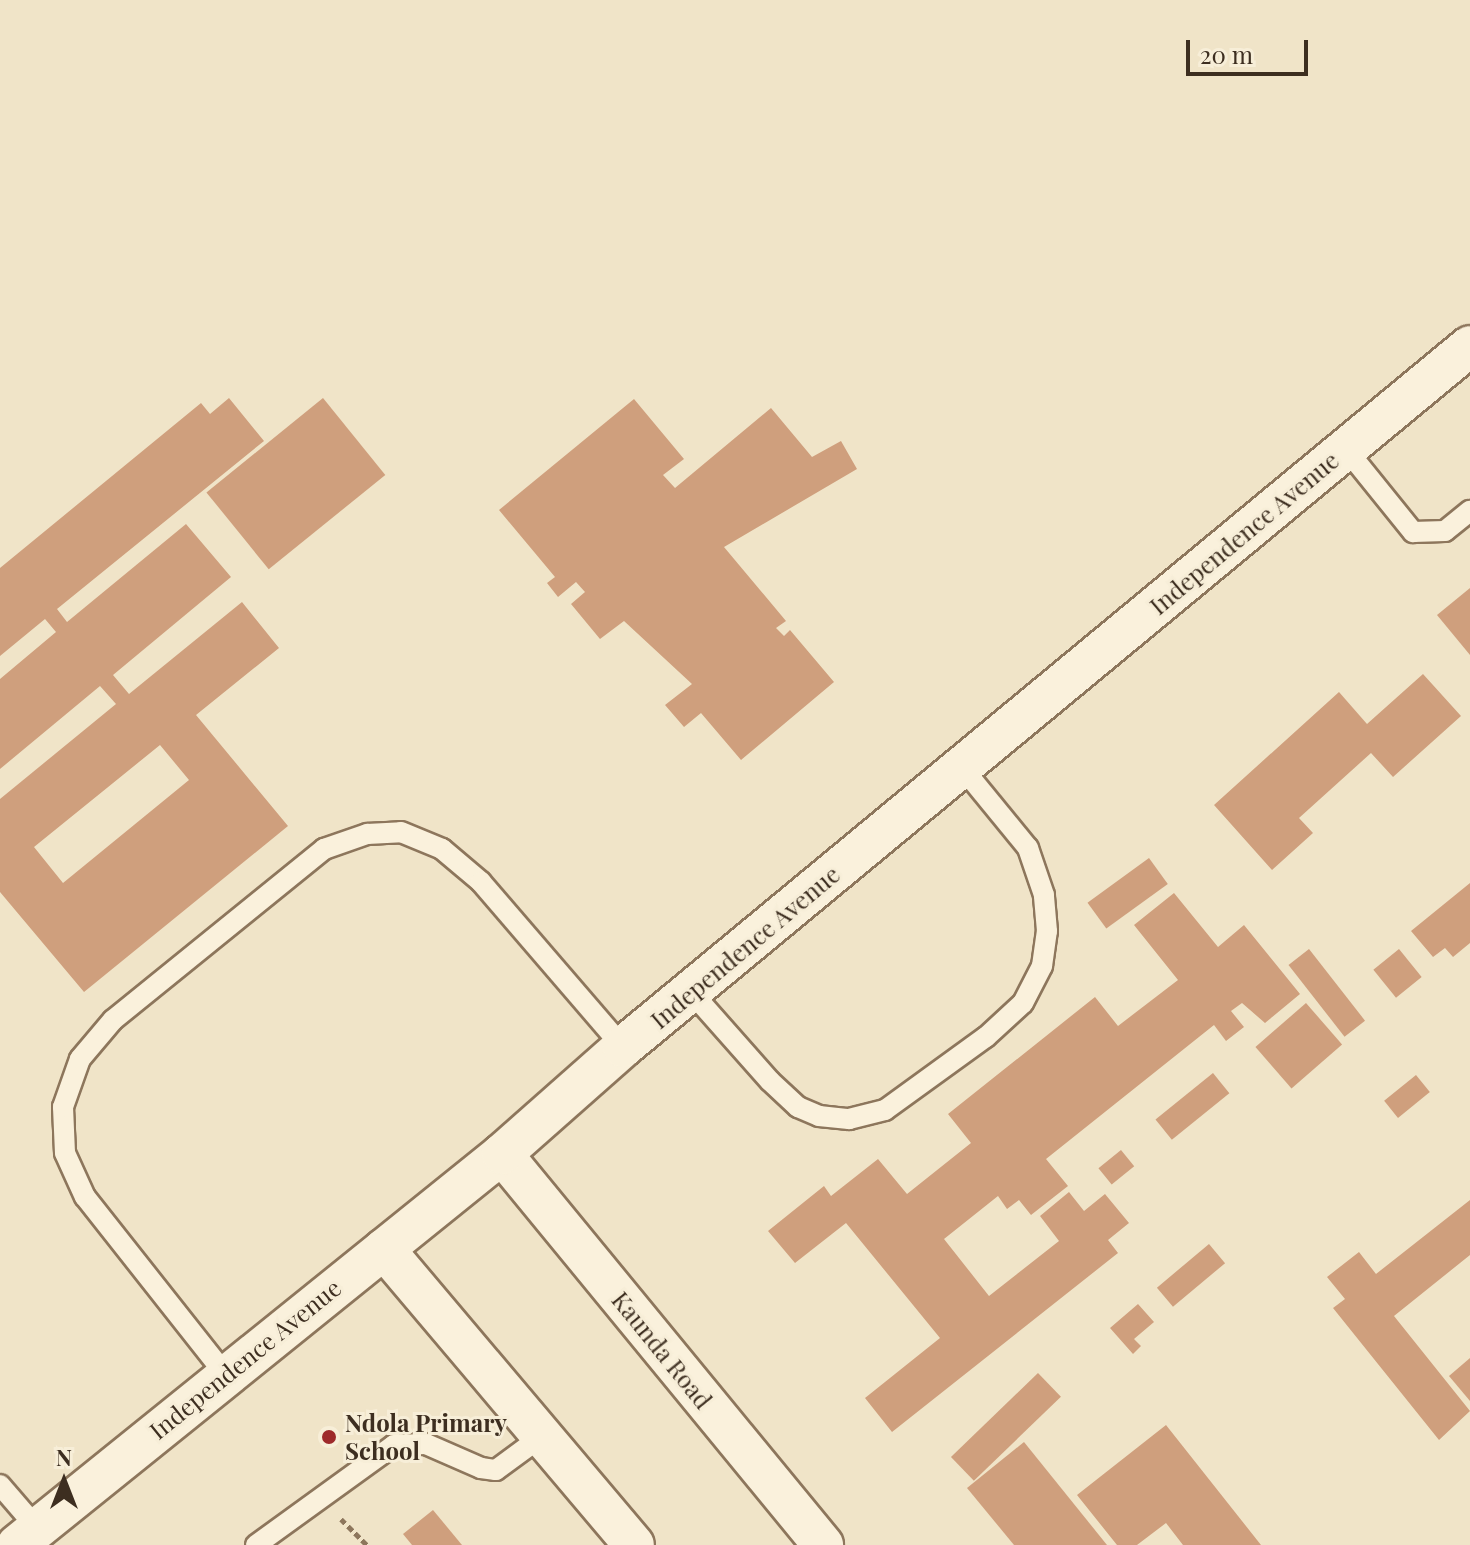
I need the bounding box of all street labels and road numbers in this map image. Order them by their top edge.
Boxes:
street label: Independence Avenue [1143,445,1345,621]
street label: Independence Avenue [644,859,846,1035]
street label: Independence Avenue [143,1273,347,1445]
street label: Kaunda Road [606,1286,718,1414]

